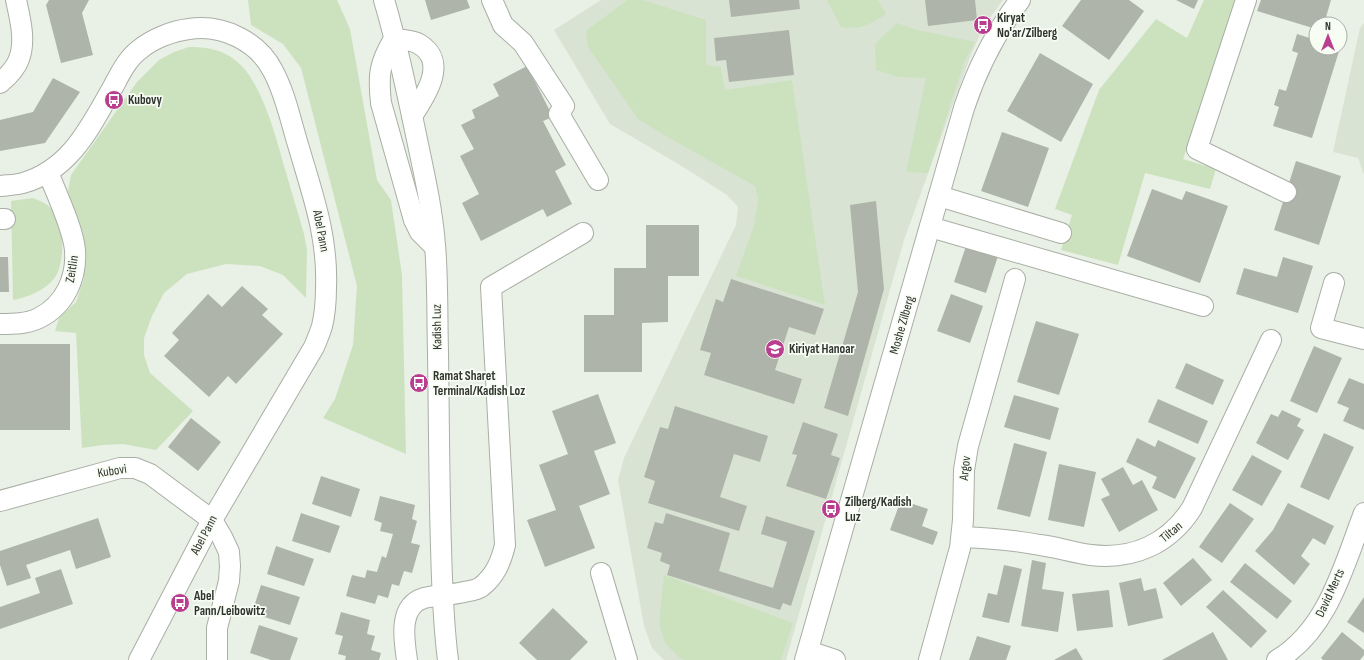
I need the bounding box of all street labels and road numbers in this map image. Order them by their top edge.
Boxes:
street label: Abel Pann [309,208,333,253]
street label: Zeitlin [62,254,82,284]
street label: Moshe Zilberg [886,294,918,356]
street label: Kadish Luz [429,304,445,350]
street label: Argov [956,455,974,482]
street label: Kubovi [96,461,128,481]
street label: Abel Pann [187,513,221,558]
street label: Tiltan [1156,518,1186,546]
street label: David Merts [1312,566,1348,620]

